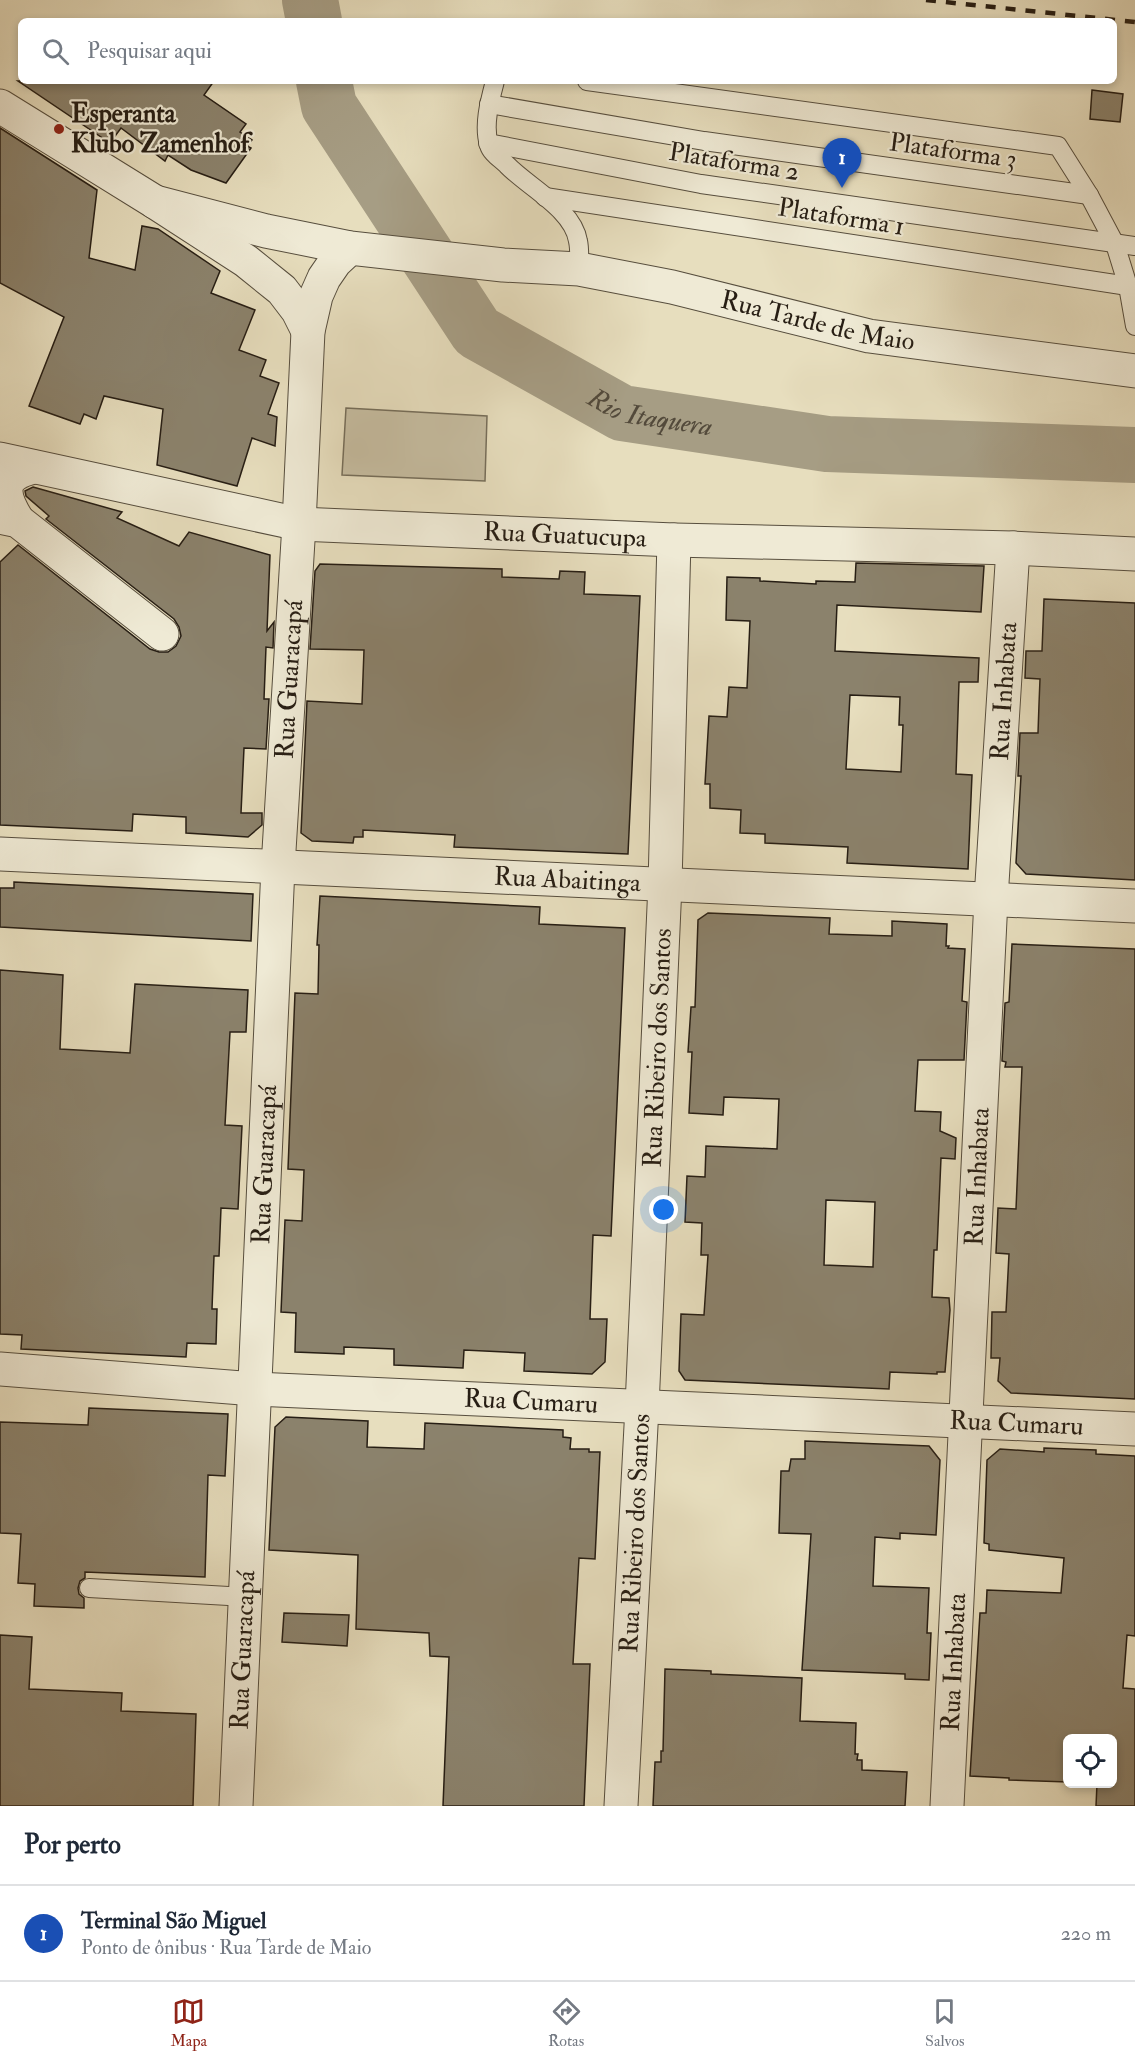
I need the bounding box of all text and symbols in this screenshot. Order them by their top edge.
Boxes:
search box [18,18,1117,84]
icon: search [39,35,72,68]
text: Pesquisar aqui [87,37,212,65]
place label: Esperanta Klubo Zamenhof [71,98,254,160]
marker: Esperanta Klubo Zamenhof [52,122,66,136]
street label: Plataforma 3 [887,126,1019,176]
street label: Plataforma 2 [666,136,802,188]
pin: 1 [822,138,862,188]
street label: Plataforma 1 [775,191,907,243]
street label: Rua Tarde de Maio [717,284,916,358]
water label: Rio Itaquera [581,380,715,443]
street label: Rua Guatucupa [482,516,648,555]
street label: Rua Guaracapá [269,598,311,760]
street label: Rua Inhabata [984,621,1024,762]
street label: Rua Abaitinga [493,861,642,899]
street label: Rua Ribeiro dos Santos [637,927,679,1168]
street label: Rua Guaracapá [245,1084,285,1245]
street label: Rua Inhabata [958,1106,997,1247]
your location [649,1195,678,1224]
street label: Rua Cumaru [463,1383,599,1421]
street label: Rua Cumaru [949,1405,1084,1443]
street label: Rua Ribeiro dos Santos [613,1413,658,1654]
street label: Rua Guaracapá [223,1569,263,1731]
street label: Rua Inhabata [935,1592,973,1732]
map controls [1063,1734,1117,1788]
button: locate [1063,1734,1117,1788]
text: Por perto [24,1829,121,1861]
text: Terminal São Miguel [81,1907,266,1935]
text: 1 [40,1921,47,1946]
text: 220 m [1061,1921,1111,1946]
text: Ponto de ônibus · Rua Tarde de Maio [81,1935,371,1960]
tab: Mapa [170,1995,207,2051]
tab: Rotas [548,1995,584,2051]
tab: Salvos [925,1995,965,2051]

